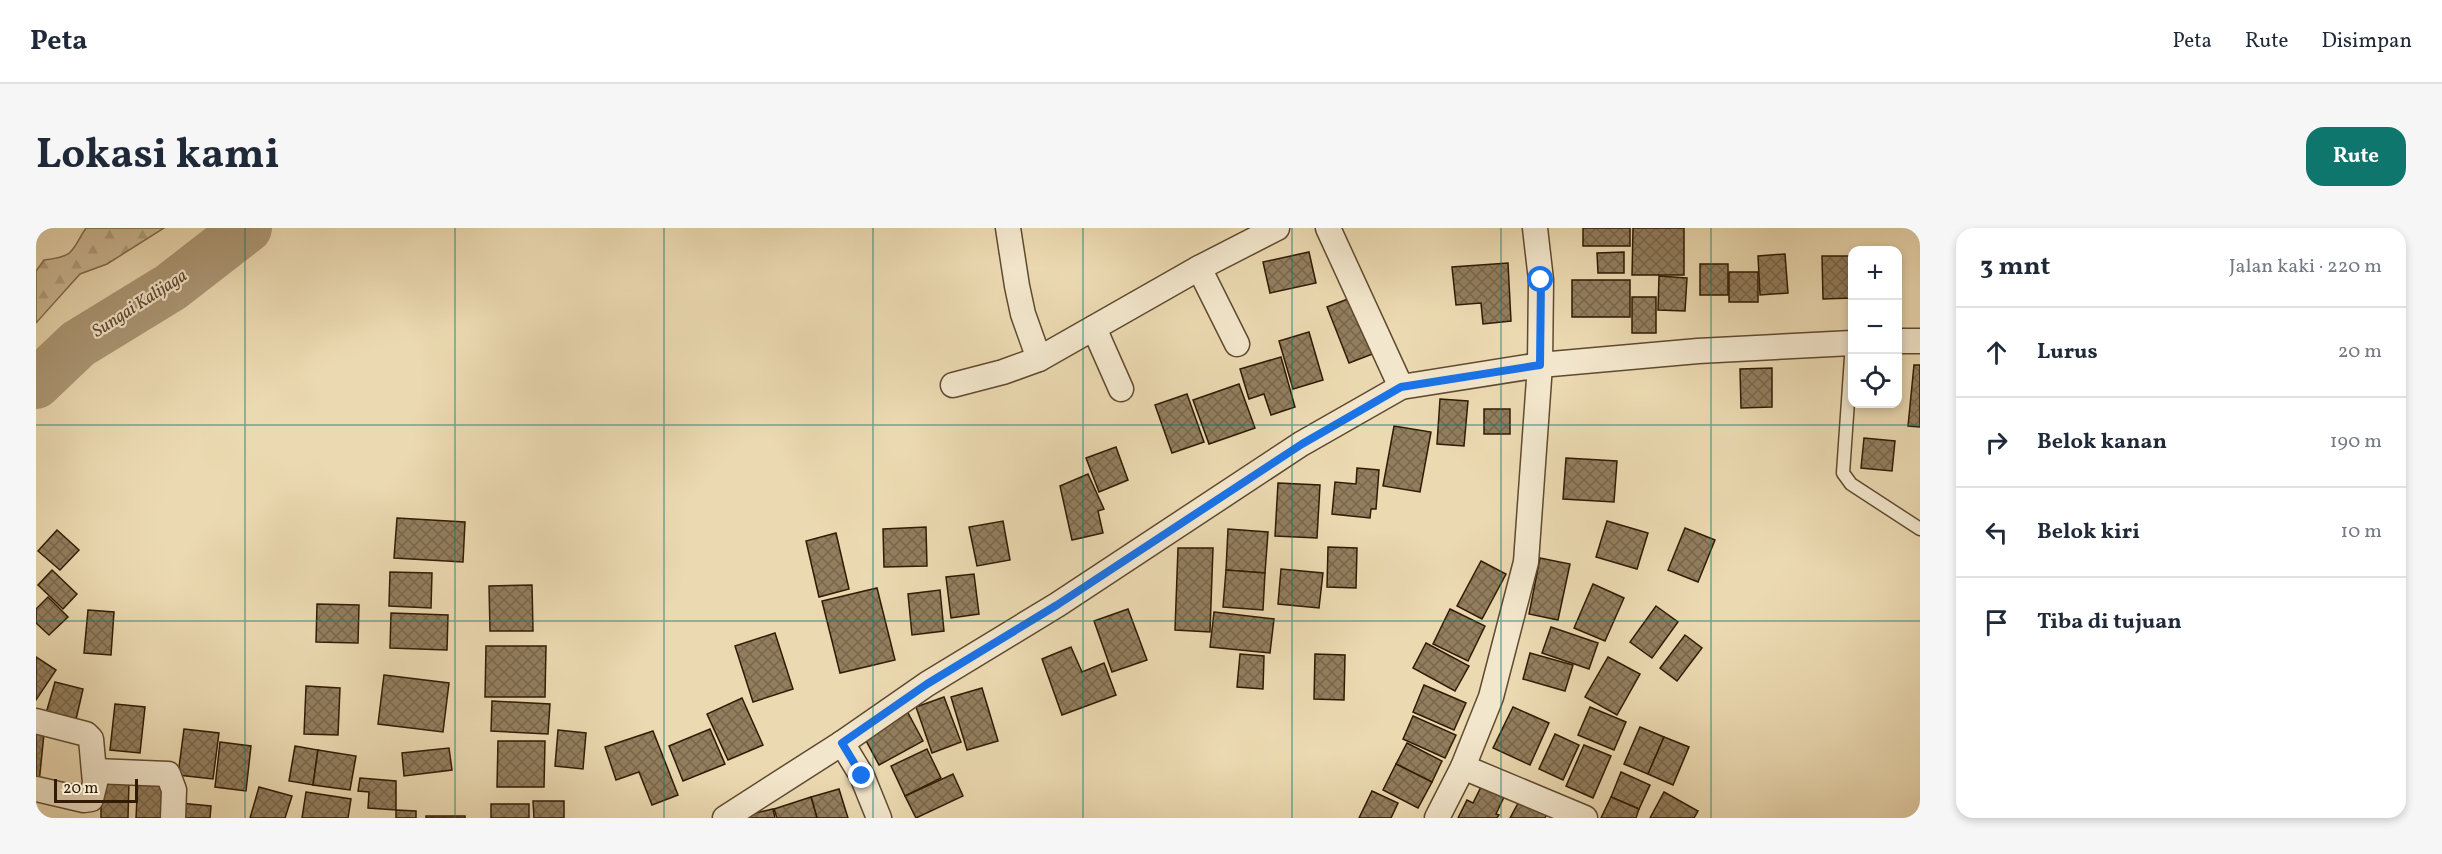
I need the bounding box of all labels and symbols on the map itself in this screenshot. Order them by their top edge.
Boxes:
water label: Sungai Kalijaga [88,264,192,344]
route start [1527,266,1553,292]
route end [848,762,874,788]
scale bar [54,776,138,804]

